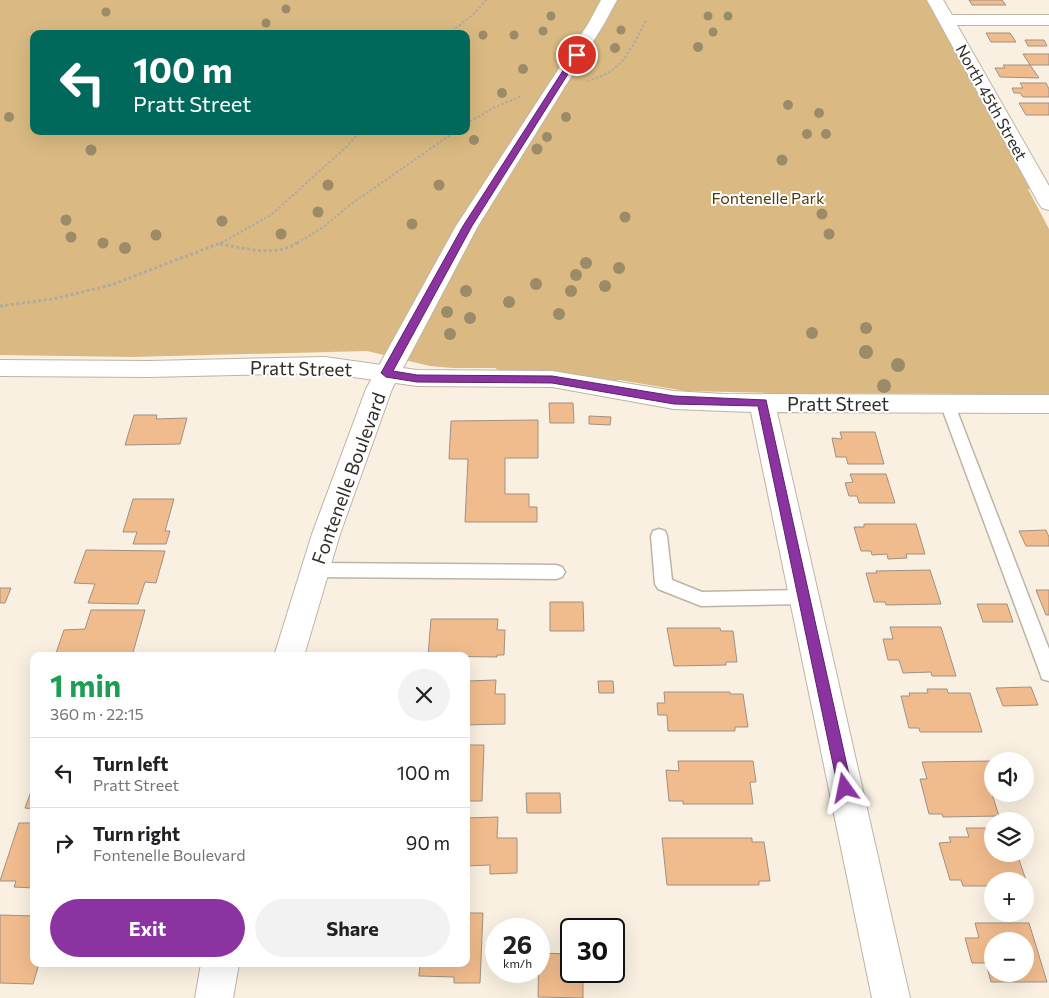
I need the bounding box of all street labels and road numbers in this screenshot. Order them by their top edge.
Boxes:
street label: North 45th Street [952,41,1032,164]
street label: Pratt Street [250,356,352,380]
street label: Fontenelle Boulevard [306,389,390,567]
street label: Pratt Street [787,392,889,415]

